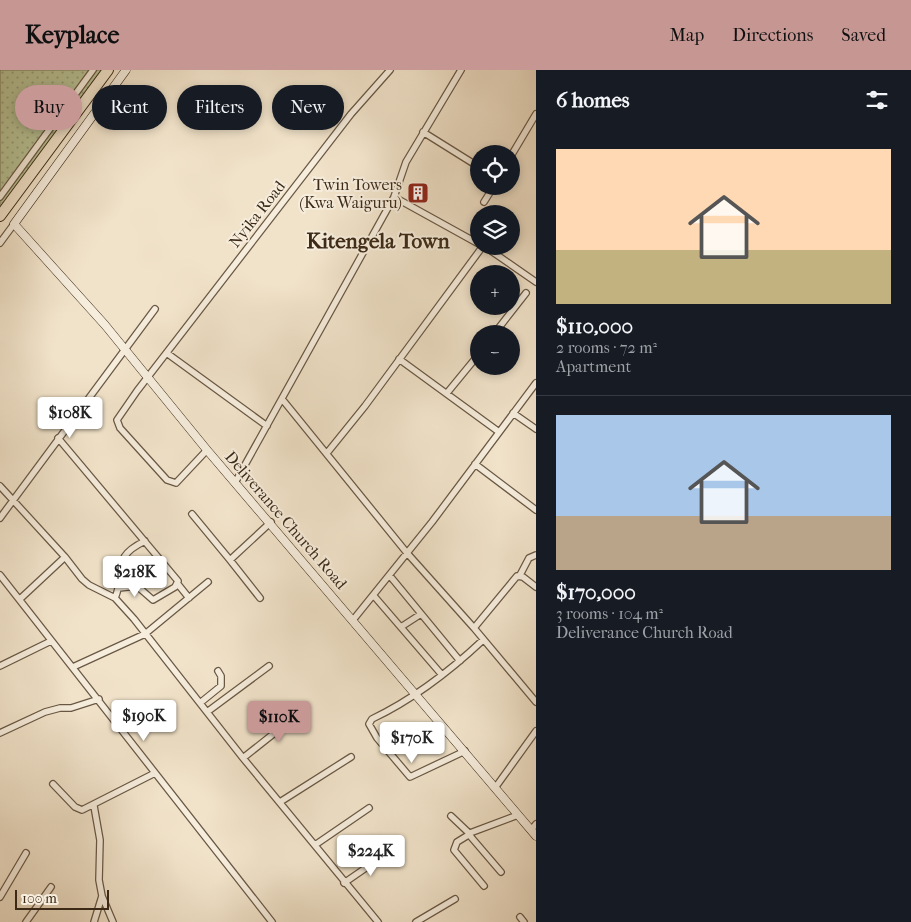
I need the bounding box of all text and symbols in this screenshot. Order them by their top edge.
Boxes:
text: Keyplace [25,21,119,49]
text: Map [670,25,704,46]
text: Directions [732,25,813,46]
text: Saved [841,25,886,46]
chip: Buy [15,85,82,130]
chip: Rent [92,85,167,130]
chip: Filters [177,85,262,130]
chip: New [272,85,344,130]
icon: filters [863,86,891,114]
text: 6 homes [556,88,630,112]
map controls [470,145,520,375]
button: locate [470,145,520,195]
place label: Twin Towers (Kwa Waiguru) [299,175,402,212]
street label: Nyika Road [225,177,289,251]
building icon: Twin Towers (Kwa Waiguru) [406,181,430,205]
icon: home [679,182,769,272]
button: layers [470,205,520,255]
district label: Kitengela Town [306,229,450,253]
button: + [470,265,520,315]
text: $110,000 [556,314,633,338]
button: − [470,325,520,375]
text: 2 rooms · 72 m² [556,338,657,357]
text: Apartment [556,357,631,376]
pin: $108K [35,396,105,439]
text: $108K [49,403,91,422]
street label: Deliverance Church Road [221,447,351,593]
icon: home [679,447,769,537]
pin: $218K [100,556,170,598]
text: $218K [114,562,156,581]
text: $170,000 [556,580,636,604]
text: 3 rooms · 104 m² [556,604,663,623]
text: Deliverance Church Road [556,623,733,642]
pin: $190K [109,700,179,742]
pin: $110K [244,700,314,743]
text: $190K [122,706,166,725]
text: $110K [259,707,299,726]
pin: $170K [377,722,447,764]
text: $170K [391,728,433,747]
pin: $224K [336,834,406,877]
text: $224K [348,841,394,860]
scale bar [15,887,109,910]
text: 100 m [22,890,57,907]

